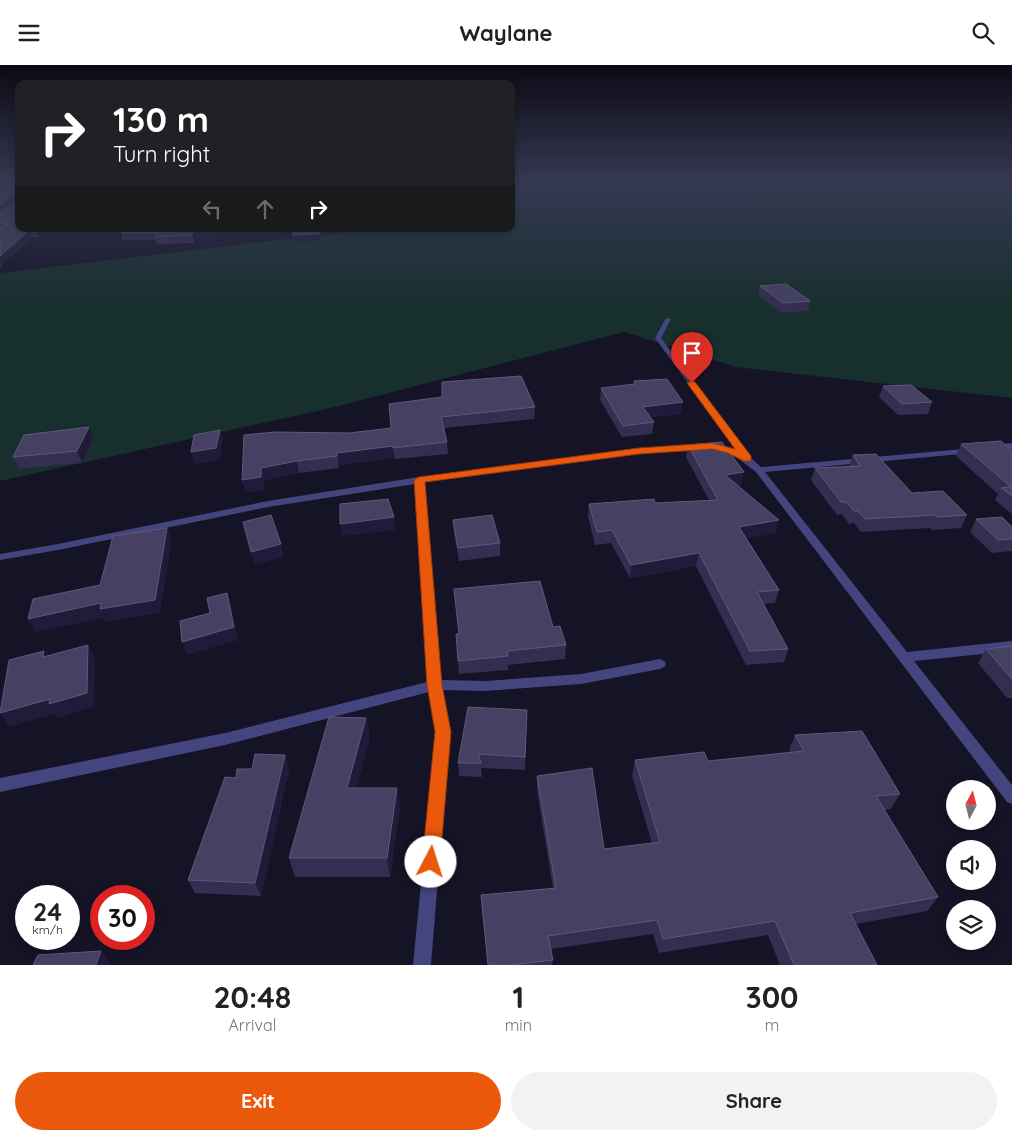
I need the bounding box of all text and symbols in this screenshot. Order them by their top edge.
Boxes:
icon: menu [15,19,43,47]
text: Waylane [459,19,553,47]
icon: search [969,19,997,47]
text: 130 m [113,97,209,141]
icon: right [30,100,95,165]
text: Turn right [113,140,210,168]
icon: left [198,195,226,223]
icon: ahead [251,195,279,223]
icon: right [304,195,332,223]
pin [671,332,713,383]
icon: arrive [678,339,706,367]
north arrow [946,780,996,830]
map controls [946,780,996,950]
position arrow [404,835,456,887]
button: sound [946,840,996,890]
speed limit sign: 30 [90,885,155,950]
text: 24 [33,896,62,927]
button: layers [946,900,996,950]
text: km/h [32,922,63,937]
text: 20:48 [214,978,291,1016]
text: 1 [513,978,524,1016]
text: 300 [746,978,798,1016]
text: Arrival [228,1015,276,1035]
text: min [505,1015,532,1035]
text: m [765,1015,779,1035]
button: Exit [15,1072,501,1130]
button: Share [511,1072,997,1130]

